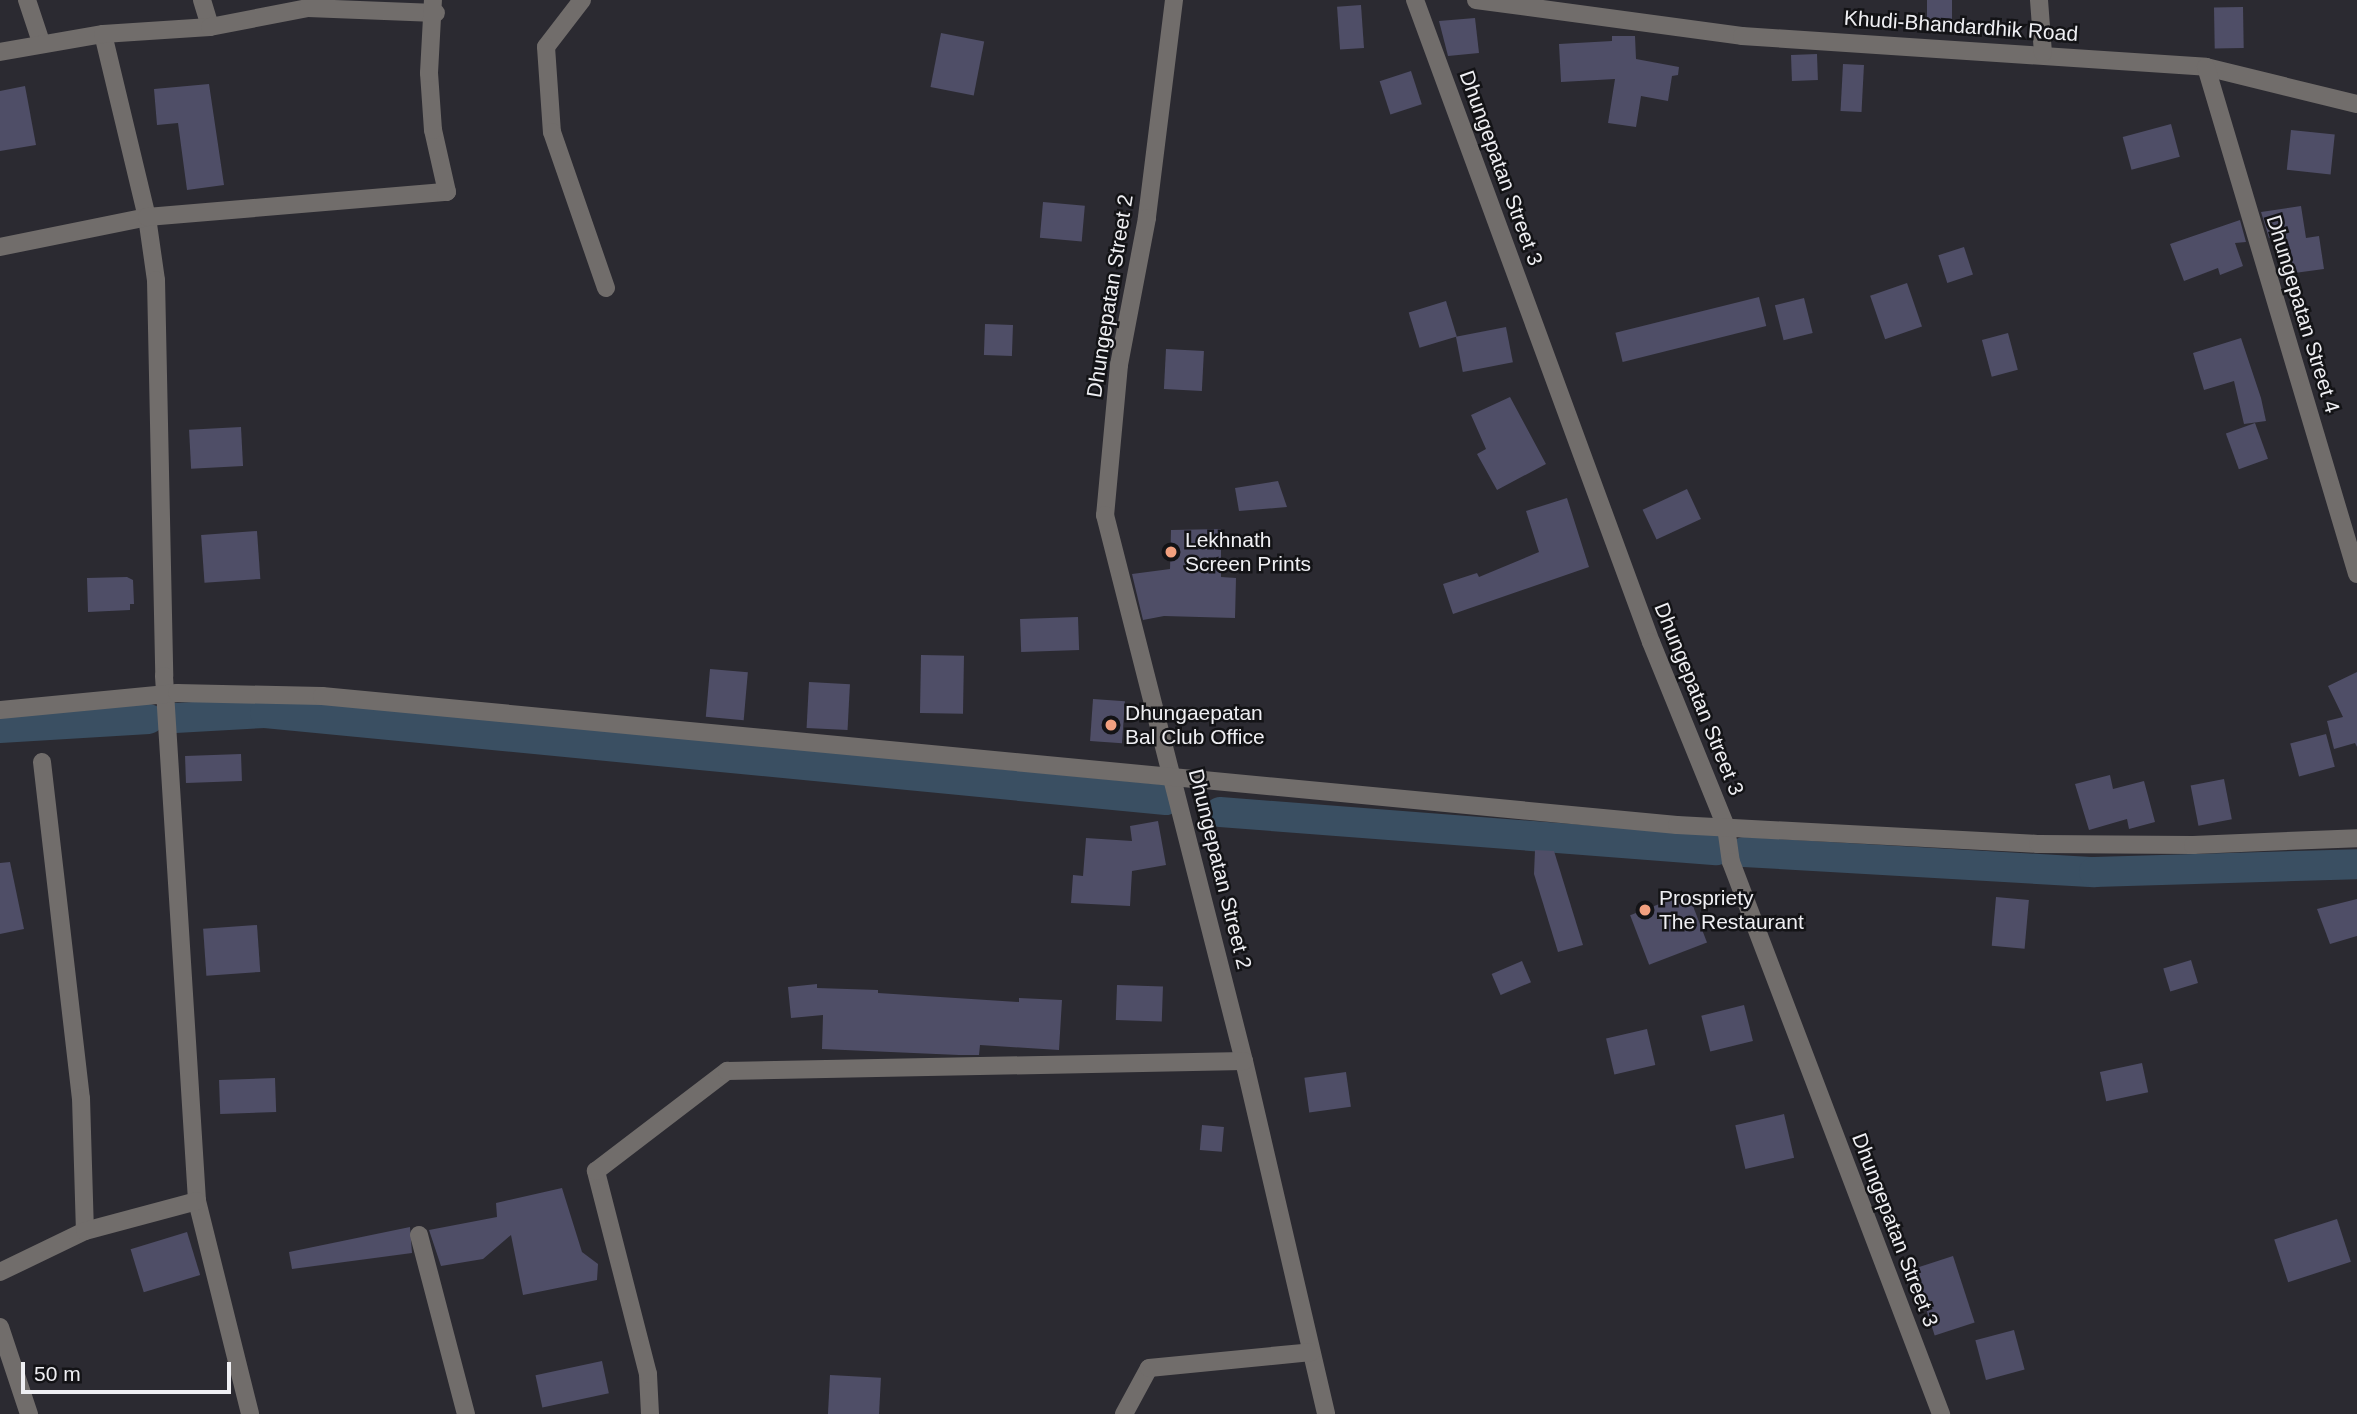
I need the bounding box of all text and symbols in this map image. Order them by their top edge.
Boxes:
street label: Khudi-Bhandardhik Road [1843,5,2079,47]
street label: Dhungepatan Street 3 [1454,67,1548,269]
street label: Dhungepatan Street 2 [1081,193,1139,399]
street label: Dhungepatan Street 4 [2261,212,2345,416]
place label: Lekhnath Screen Prints [1185,527,1311,577]
marker: Lekhnath Screen Prints [1163,544,1179,560]
street label: Dhungepatan Street 3 [1649,599,1749,799]
place label: Dhungaepatan Bal Club Office [1125,700,1265,750]
marker: Dhungaepatan Bal Club Office [1103,717,1119,733]
street label: Dhungepatan Street 2 [1183,766,1257,972]
place label: Prospriety The Restaurant [1659,885,1804,935]
marker: Prospriety The Restaurant [1637,902,1653,918]
street label: Dhungepatan Street 3 [1846,1130,1944,1330]
scale bar [24,1348,234,1392]
text: 50 m [34,1362,81,1385]

